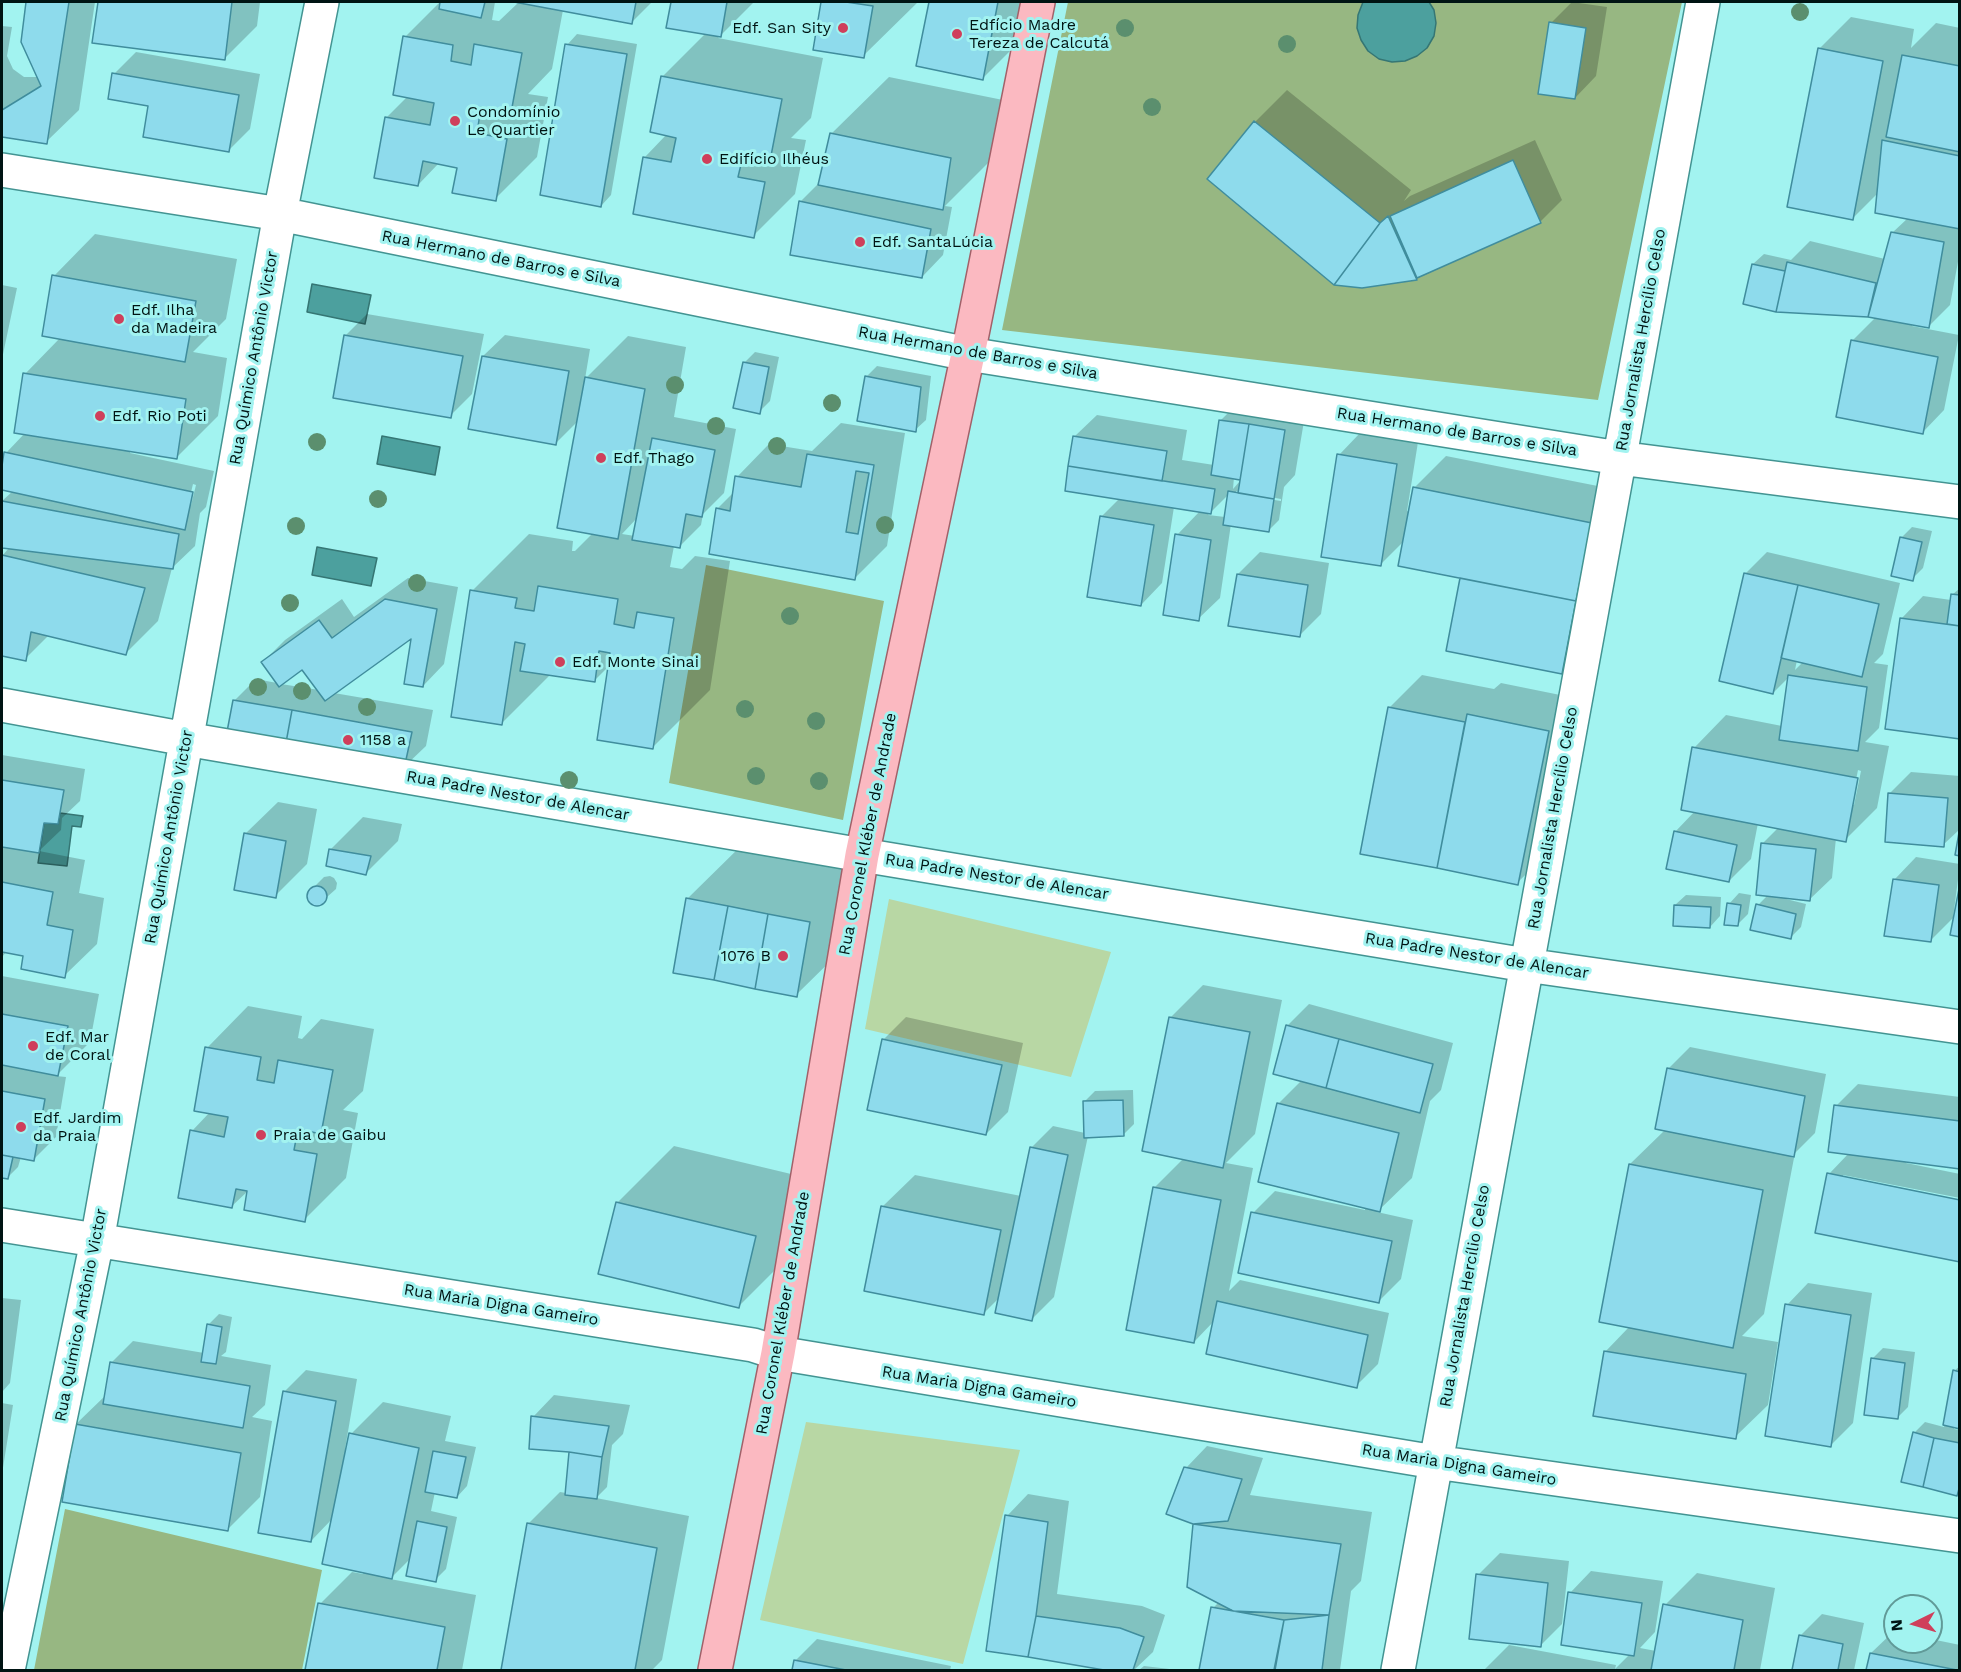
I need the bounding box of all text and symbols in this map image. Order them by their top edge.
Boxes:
place label: Edfício Madre Tereza de Calcutá [969,15,1109,53]
place label: Edf. San Sity [732,18,831,38]
marker: Edf. San Sity [836,21,850,35]
marker: Edfício Madre Tereza de Calcutá [950,27,964,41]
place label: Condomínio Le Quartier [467,102,560,140]
marker: Condomínio Le Quartier [448,114,462,128]
place label: Edifício Ilhéus [719,149,829,169]
marker: Edifício Ilhéus [700,152,714,166]
street label: Rua Hermano de Barros e Silva [380,226,622,292]
street label: Rua Jornalista Hercílio Celso [1612,227,1670,453]
place label: Edf. SantaLúcia [872,232,993,252]
marker: Edf. SantaLúcia [853,235,867,249]
street label: Rua Químico Antônio Victor [226,250,282,466]
place label: Edf. Ilha da Madeira [131,300,217,338]
marker: Edf. Ilha da Madeira [112,312,126,326]
street label: Rua Hermano de Barros e Silva [857,322,1099,384]
street label: Rua Hermano de Barros e Silva [1336,404,1578,460]
place label: Edf. Rio Poti [112,406,207,426]
marker: Edf. Rio Poti [93,409,107,423]
place label: Edf. Thago [613,448,694,468]
marker: Edf. Thago [594,451,608,465]
place label: Edf. Monte Sinai [572,652,699,672]
marker: Edf. Monte Sinai [553,655,567,669]
street label: Rua Jornalista Hercílio Celso [1524,705,1582,931]
street label: Rua Coronel Kléber de Andrade [835,711,901,957]
street label: Rua Químico Antônio Victor [141,729,197,945]
place label: 1158 a [360,730,406,750]
marker: 1158 a [341,733,355,747]
street label: Rua Padre Nestor de Alencar [405,767,631,825]
street label: Rua Padre Nestor de Alencar [884,850,1110,904]
street label: Rua Padre Nestor de Alencar [1364,929,1590,983]
place label: 1076 B [721,946,771,966]
marker: 1076 B [776,949,790,963]
place label: Edf. Mar de Coral [45,1027,111,1065]
marker: Edf. Mar de Coral [26,1039,40,1053]
place label: Edf. Jardim da Praia [33,1108,122,1146]
marker: Edf. Jardim da Praia [14,1120,28,1134]
place label: Praia de Gaibu [273,1125,386,1145]
marker: Praia de Gaibu [254,1128,268,1142]
street label: Rua Jornalista Hercílio Celso [1436,1183,1494,1409]
street label: Rua Coronel Kléber de Andrade [752,1190,814,1436]
street label: Rua Químico Antônio Victor [51,1207,111,1423]
street label: Rua Maria Digna Gameiro [402,1280,600,1330]
street label: Rua Maria Digna Gameiro [880,1362,1078,1412]
street label: Rua Maria Digna Gameiro [1360,1440,1558,1490]
north arrow [1883,1594,1943,1654]
text: N [1887,1619,1907,1632]

